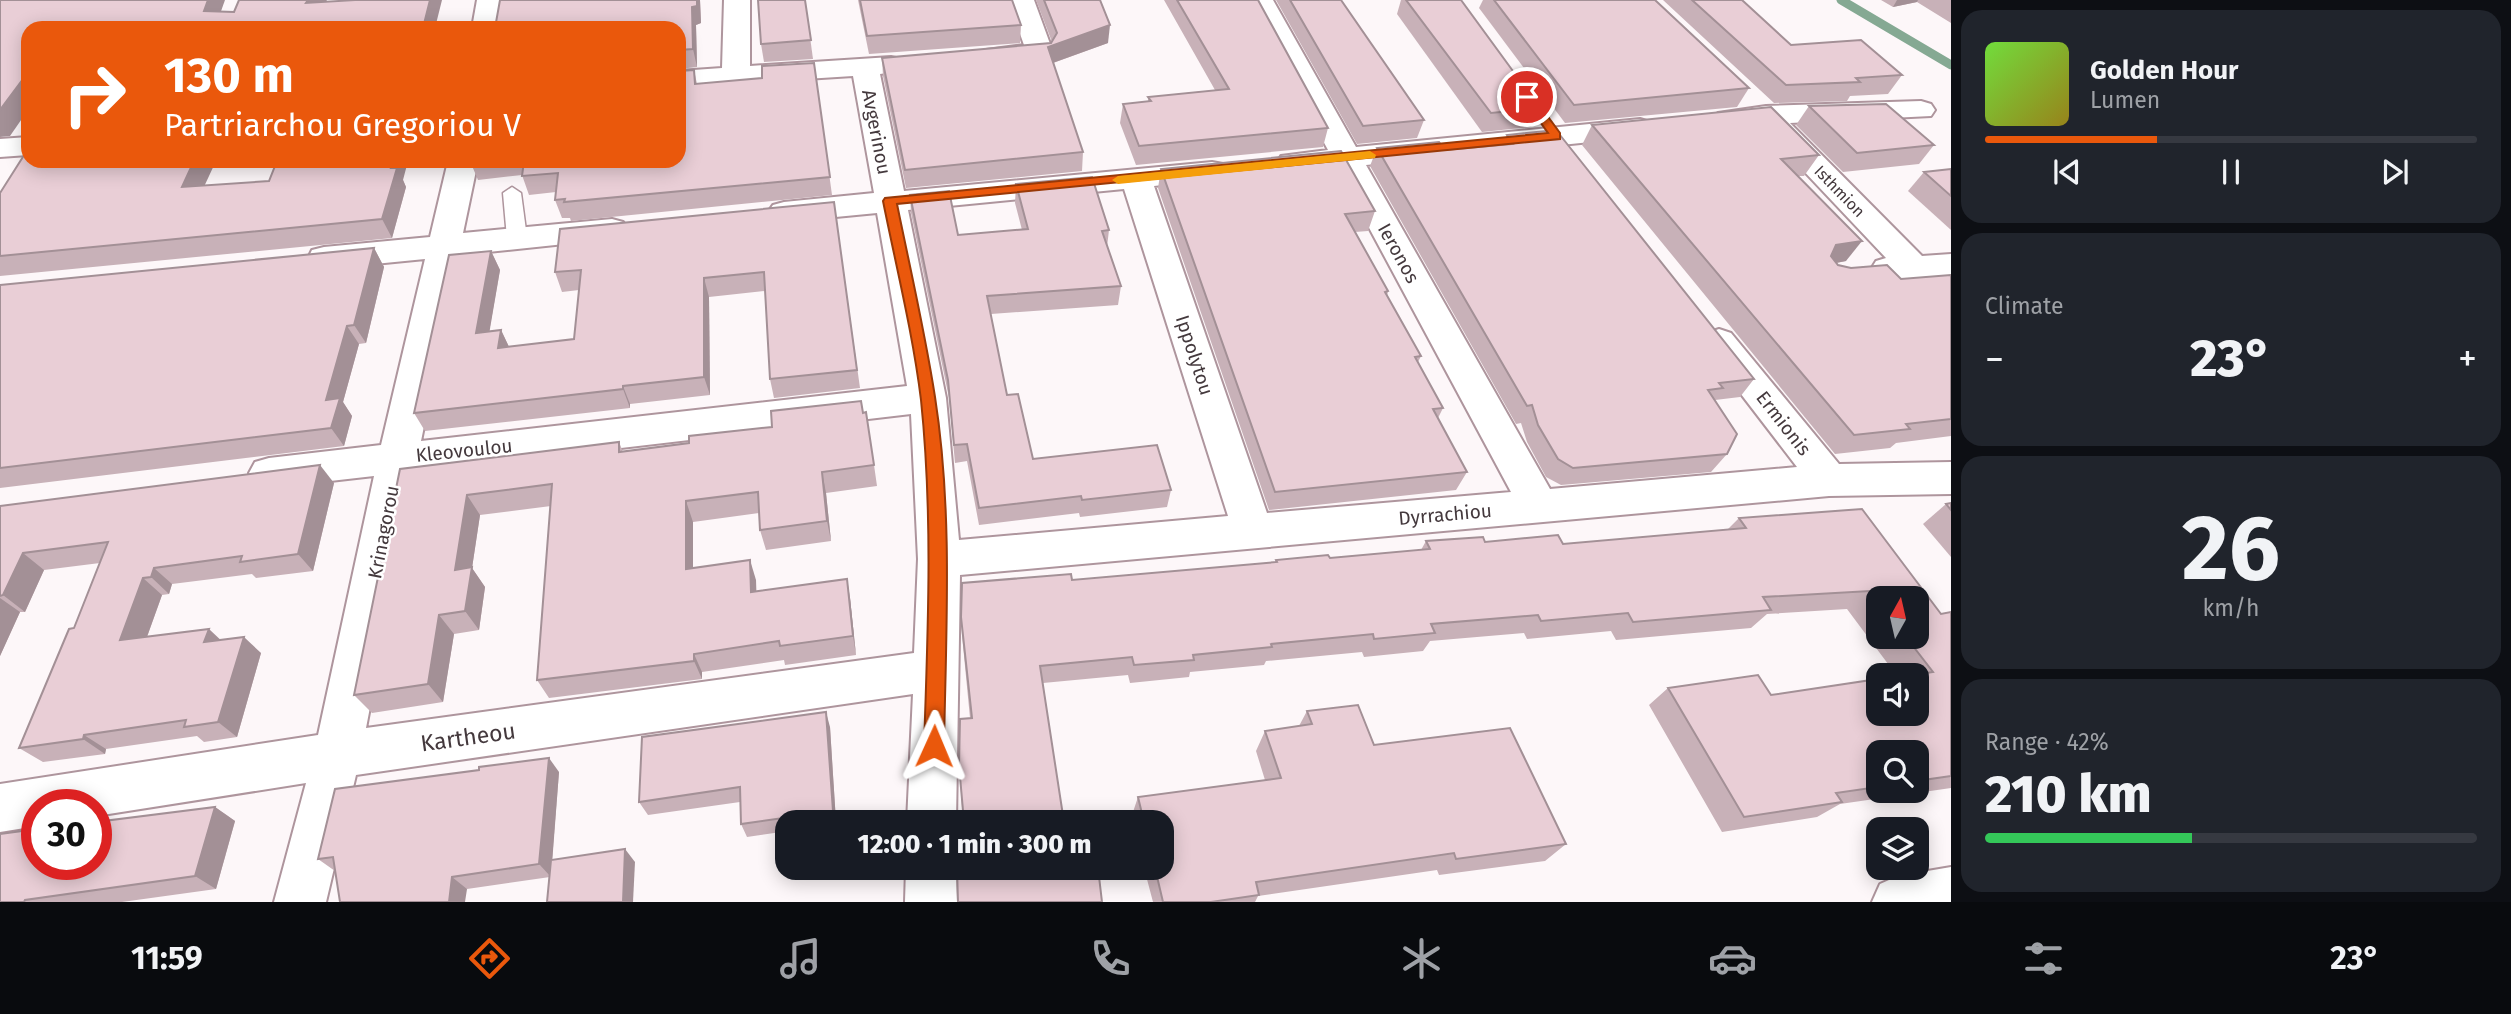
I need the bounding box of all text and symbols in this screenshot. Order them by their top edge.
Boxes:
text: 130 m [164,46,294,105]
icon: right [49,49,140,140]
text: Golden Hour [2090,55,2238,86]
pin [1497,67,1557,127]
icon: arrive [1508,78,1546,116]
text: Lumen [2090,86,2160,114]
street label: Avgerinou [857,88,896,177]
text: Partriarchou Gregoriou V [164,106,521,144]
icon: previous [2048,153,2086,191]
icon: pause [2212,153,2250,191]
icon: next [2376,153,2414,191]
street label: Isthmion [1810,162,1869,221]
street label: Ieronos [1373,219,1424,287]
text: Climate [1985,292,2064,320]
street label: Ippolytou [1171,312,1218,398]
text: 23° [2190,327,2272,390]
text: − [1985,336,2004,382]
text: + [2458,336,2477,382]
street label: Ermionis [1751,387,1816,460]
street label: Kleovoulou [415,434,514,467]
street label: Krinagorou [363,483,404,581]
text: 26 [2182,494,2280,603]
street label: Dyrrachiou [1397,499,1493,530]
north arrow [1866,586,1928,649]
map controls [1866,586,1929,880]
text: km/h [2203,594,2259,622]
button: sound [1866,663,1929,726]
position arrow [897,709,971,783]
street label: Kartheou [419,716,517,758]
text: Range · 42% [1985,728,2109,756]
button: search [1866,740,1929,803]
text: 210 km [1985,763,2152,826]
speed limit sign: 30 [21,789,112,880]
button: layers [1866,817,1929,880]
text: 12:00 · 1 min · 300 m [858,829,1091,860]
icon: directions [465,934,514,983]
icon: music [776,934,825,983]
icon: phone [1086,934,1135,983]
icon: climate [1397,934,1446,983]
icon: car [1708,934,1757,983]
icon: filters [2019,934,2068,983]
text: 11:59 [131,939,203,977]
text: 23° [2330,939,2380,977]

